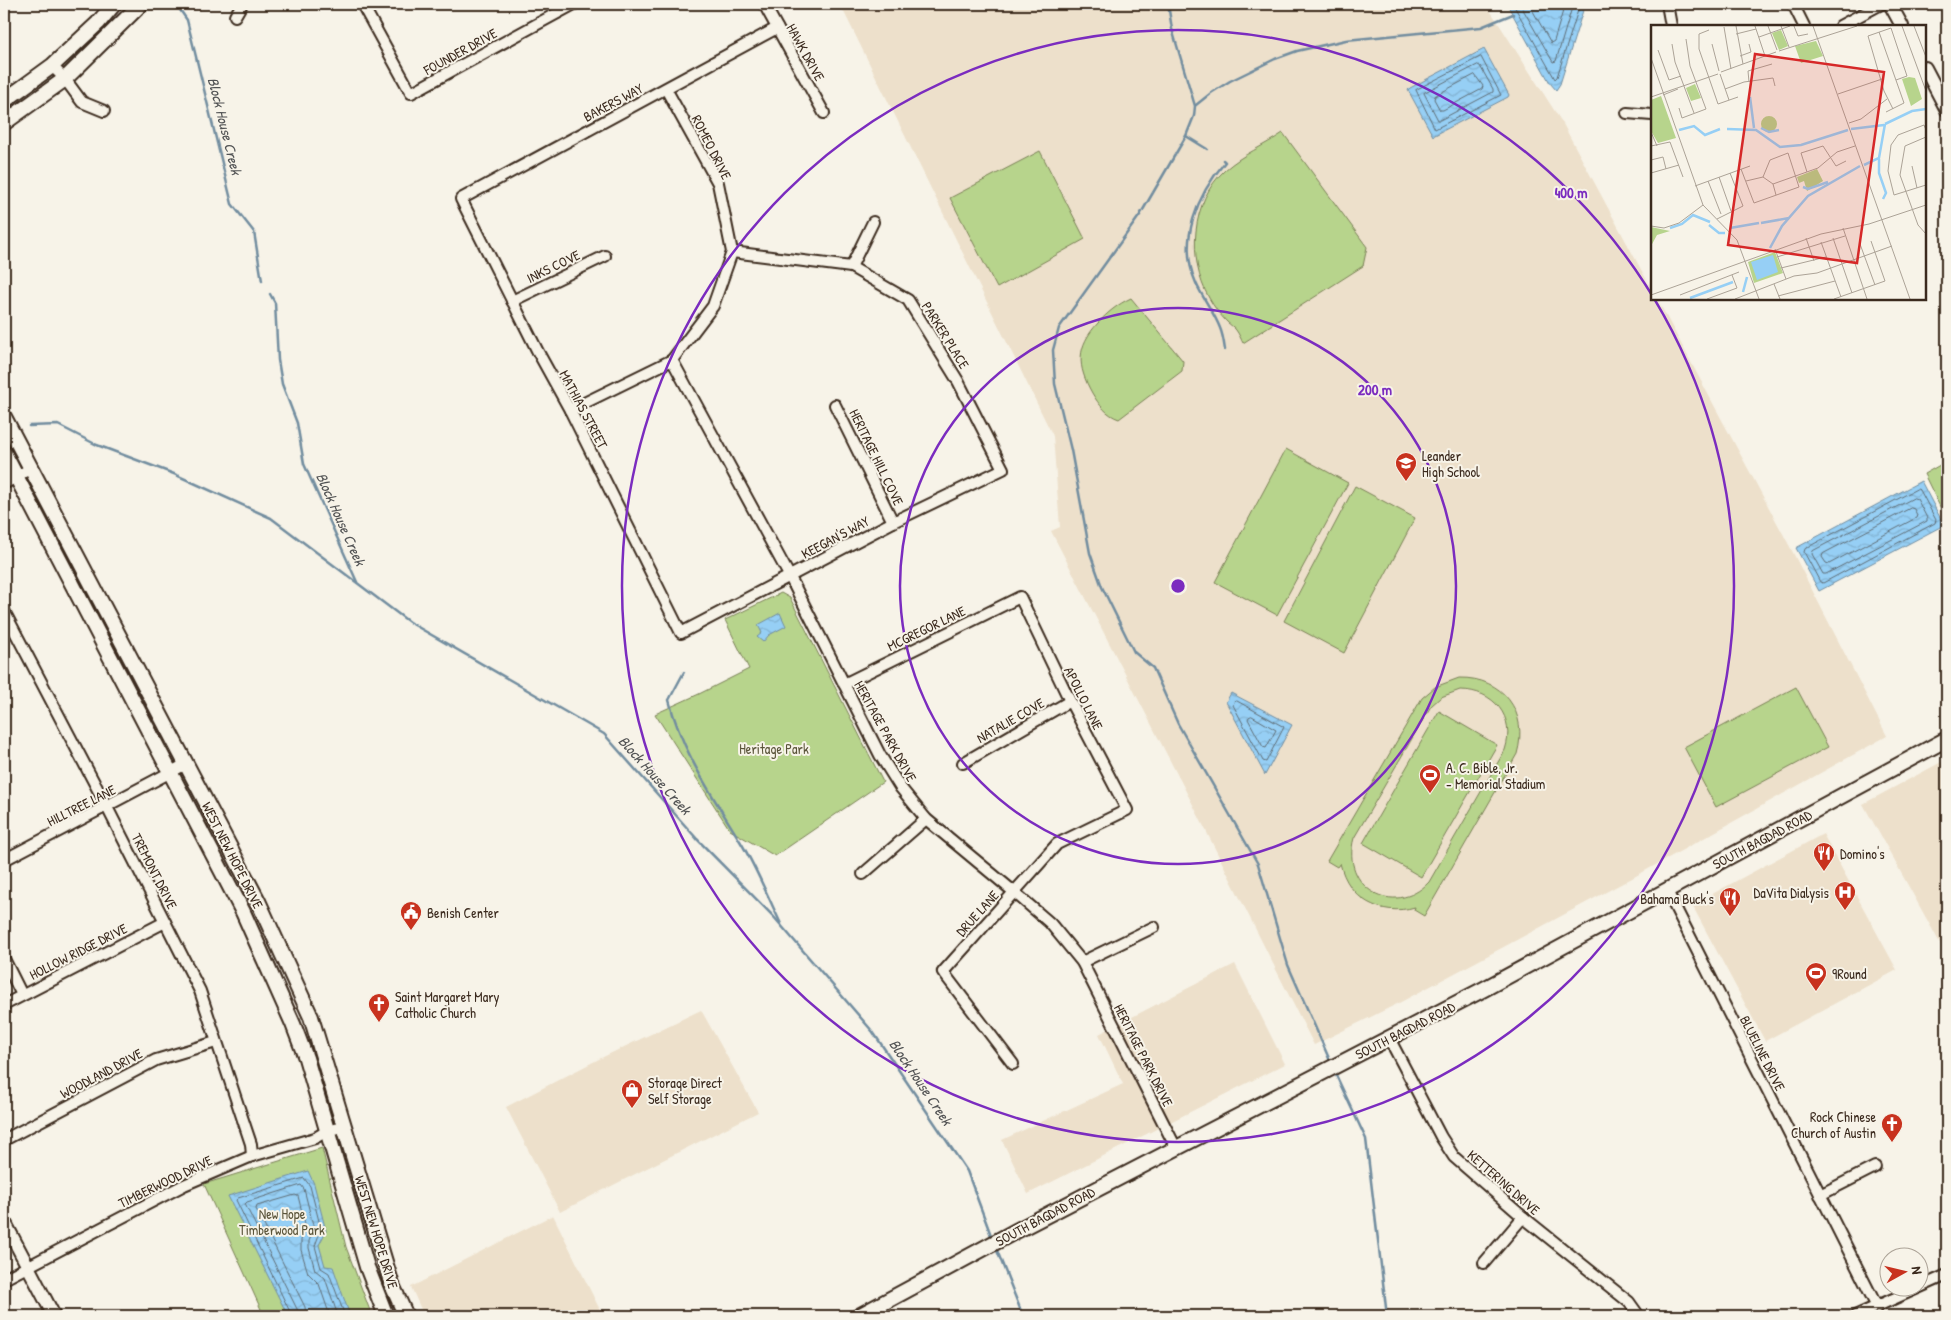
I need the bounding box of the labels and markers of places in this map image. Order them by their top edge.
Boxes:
place label: Leander High School [1422,446,1480,482]
school or university icon: Leander High School [1394,451,1418,482]
centre of rings [1169,577,1187,595]
place label: A. C. Bible, Jr. - Memorial Stadium [1446,758,1545,793]
sports icon: A. C. Bible, Jr. - Memorial Stadium [1418,763,1442,794]
restaurant icon: Domino's [1812,841,1836,872]
place label: Domino's [1840,844,1885,863]
hospital icon: DaVita Dialysis [1833,880,1857,911]
place label: DaVita Dialysis [1753,883,1829,903]
restaurant icon: Bahama Buck's [1718,886,1742,917]
place label: Bahama Buck's [1640,889,1714,908]
public building icon: Benish Center [399,900,423,931]
place label: Benish Center [427,903,500,922]
sports icon: 9Round [1804,961,1828,992]
place label: 9Round [1832,964,1867,983]
place label: Saint Margaret Mary Catholic Church [395,987,500,1022]
church icon: Saint Margaret Mary Catholic Church [367,992,391,1023]
place label: Storage Direct Self Storage [648,1073,722,1109]
shop icon: Storage Direct Self Storage [620,1078,644,1109]
place label: Rock Chinese Church of Austin [1791,1107,1876,1142]
church icon: Rock Chinese Church of Austin [1880,1112,1904,1143]

